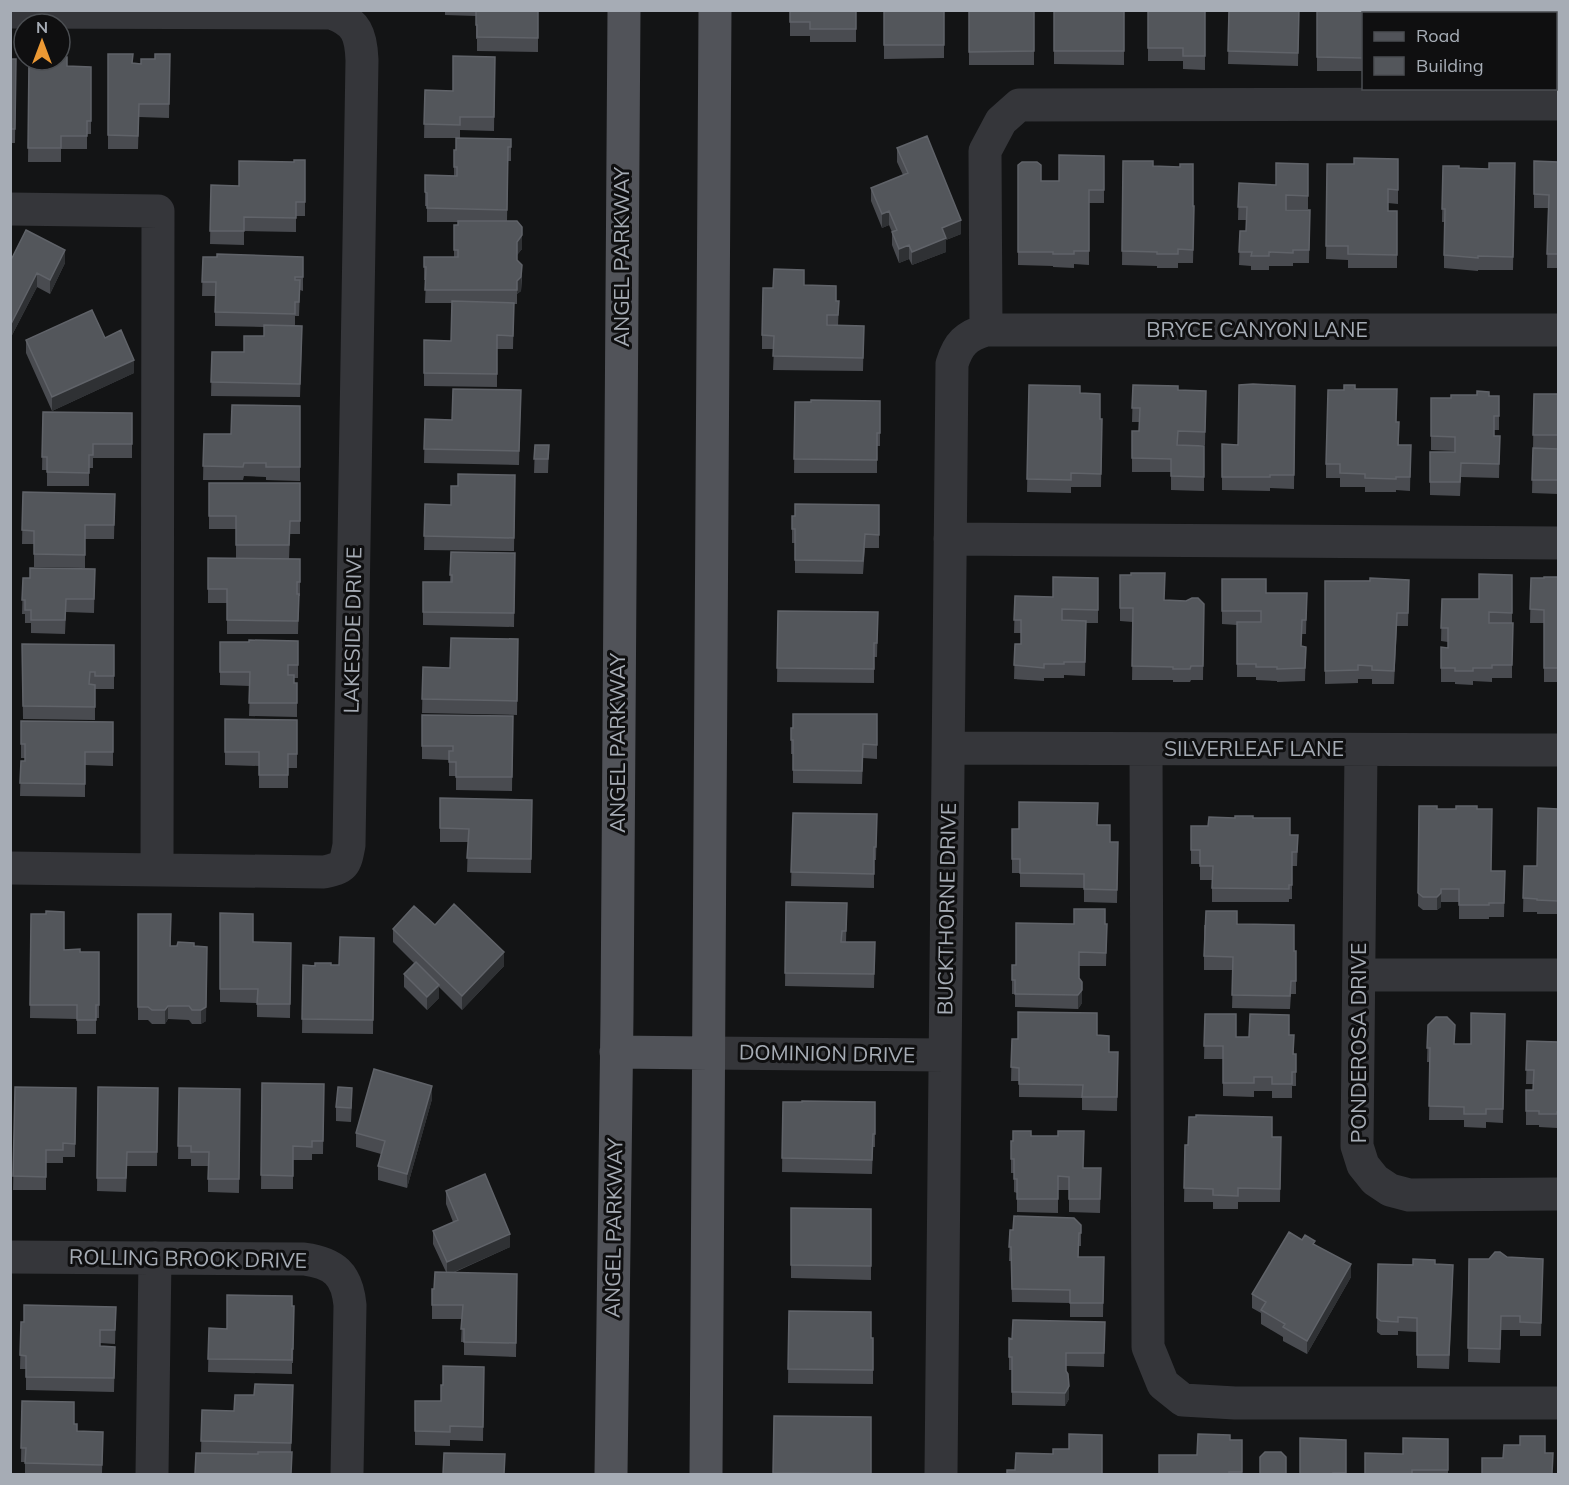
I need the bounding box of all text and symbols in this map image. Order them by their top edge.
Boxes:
north arrow [12,12,72,72]
legend [1362,12,1557,90]
text: N [36,17,48,37]
text: Road [1416,24,1460,47]
text: Building [1416,54,1484,77]
street label: ANGEL PARKWAY [608,167,634,347]
street label: BRYCE CANYON LANE [1146,316,1368,342]
street label: LAKESIDE DRIVE [338,546,366,714]
street label: ANGEL PARKWAY [604,653,630,833]
street label: SILVERLEAF LANE [1164,735,1344,761]
street label: BUCKTHORNE DRIVE [931,803,961,1015]
street label: PONDEROSA DRIVE [1345,943,1371,1143]
street label: DOMINION DRIVE [739,1038,915,1068]
street label: ANGEL PARKWAY [598,1138,628,1318]
street label: ROLLING BROOK DRIVE [69,1243,307,1273]

